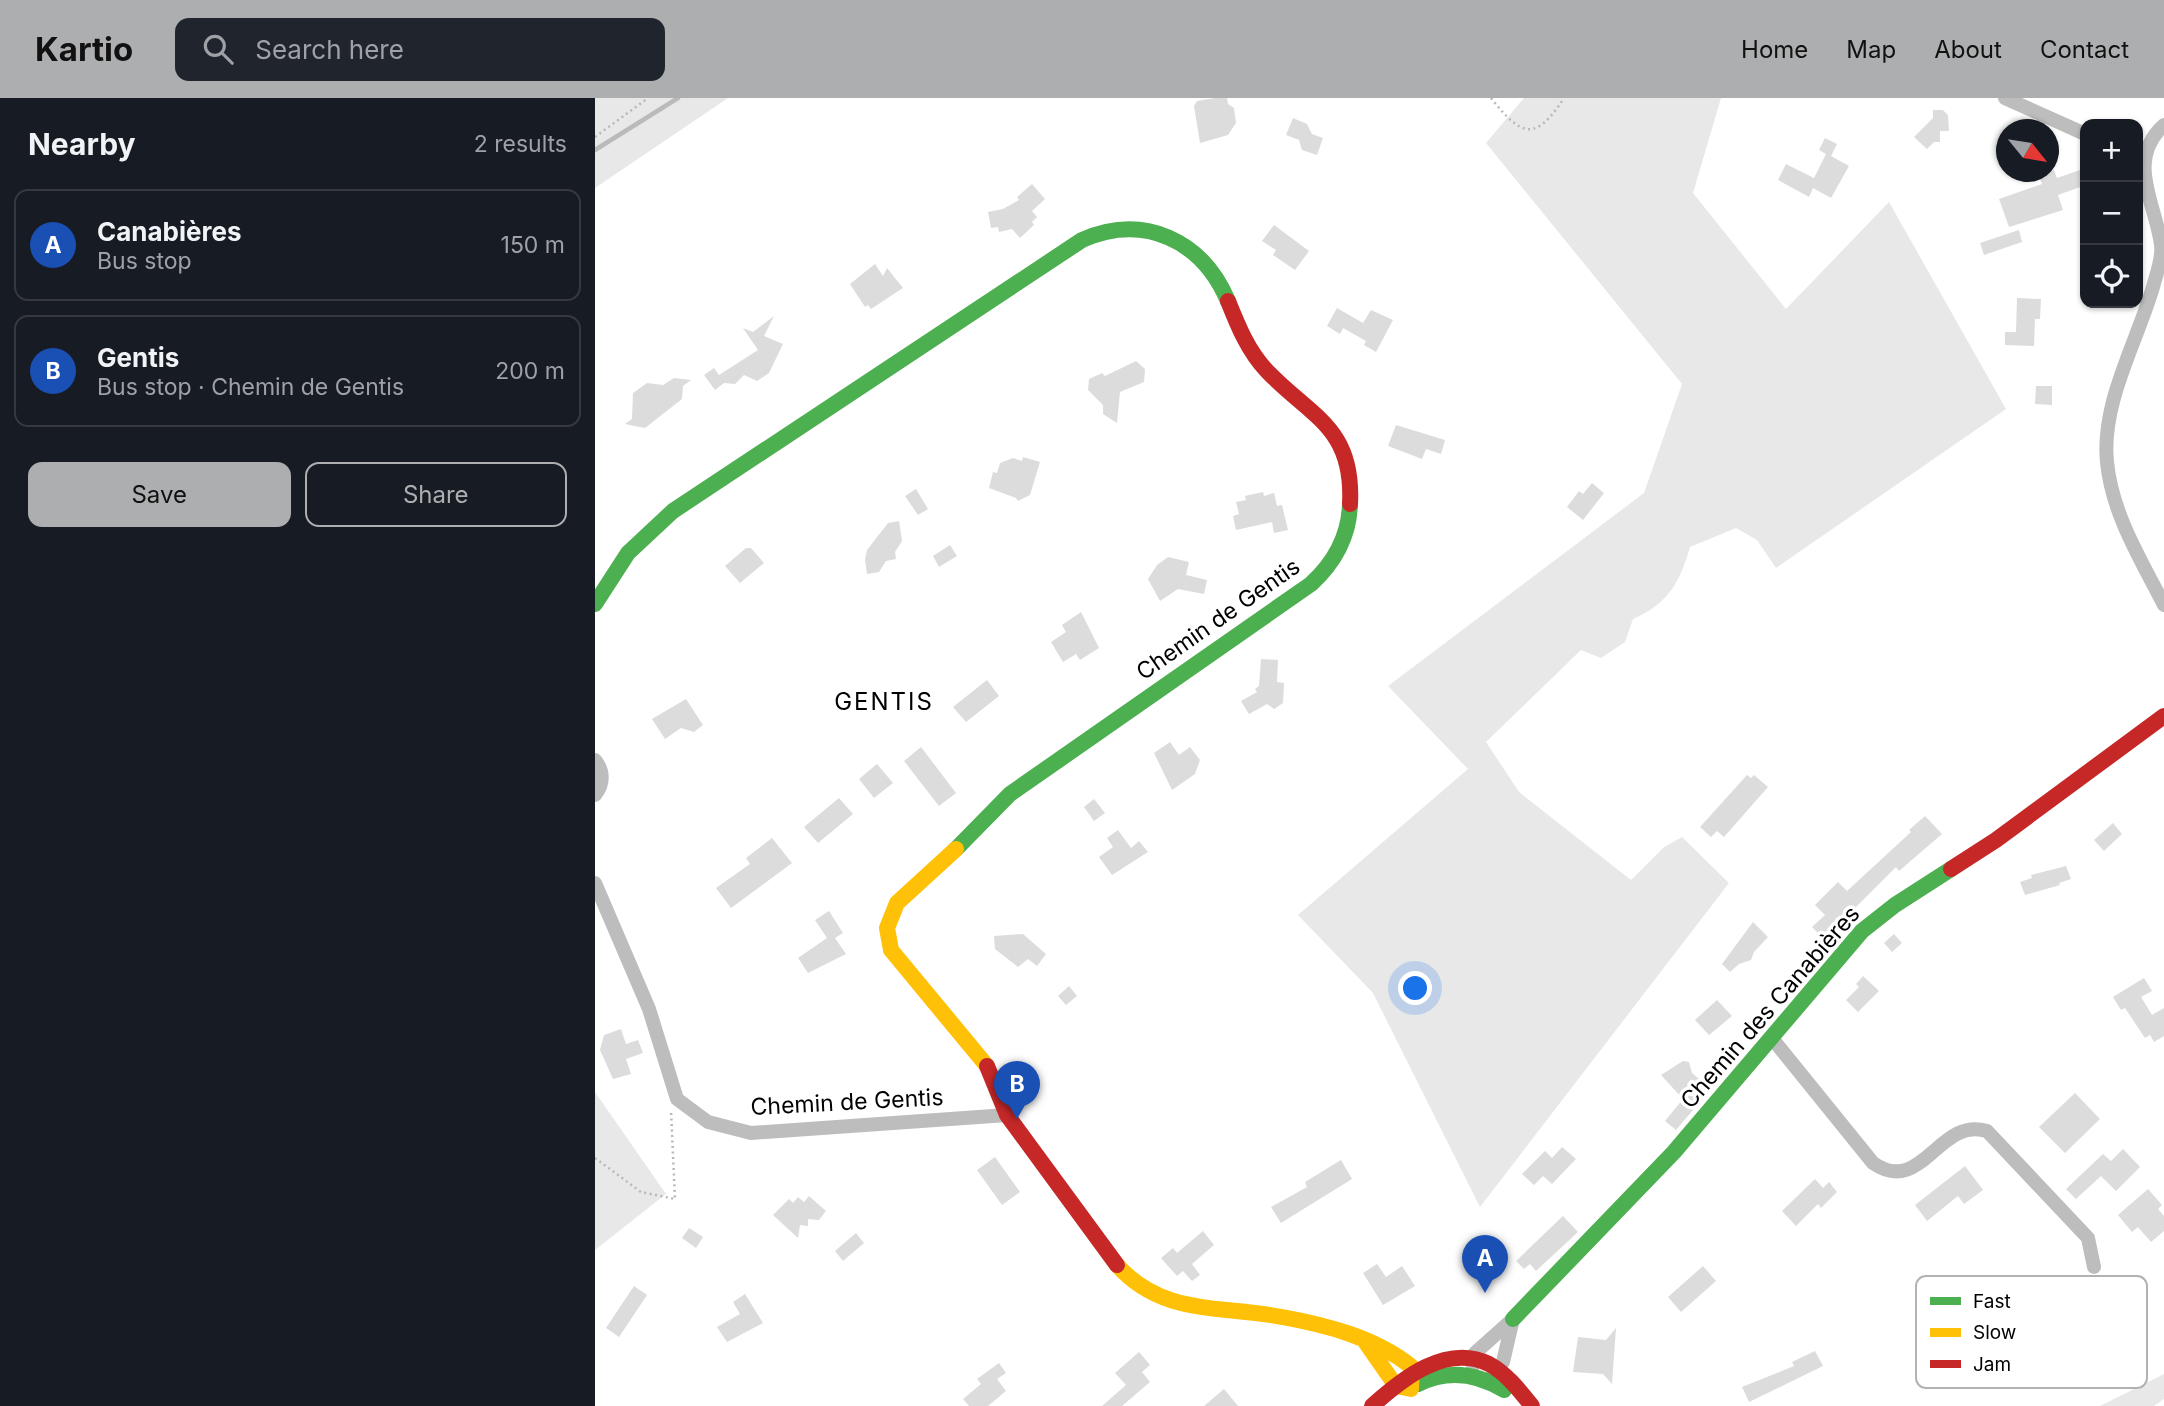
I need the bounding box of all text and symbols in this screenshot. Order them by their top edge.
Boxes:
search box [175,18,665,81]
text: Kartio [35,29,133,69]
icon: search [199,30,237,68]
text: Search here [255,34,404,65]
text: Home [1741,35,1808,64]
text: Map [1846,35,1896,64]
text: About [1934,35,2002,64]
text: Contact [2040,35,2129,64]
north arrow [1996,119,2059,182]
map controls [2080,119,2143,308]
button: + [2080,119,2143,182]
text: Nearby [28,126,136,162]
text: 2 results [474,130,567,158]
button: − [2080,182,2143,245]
text: Canabières [97,216,242,247]
text: A [44,231,62,259]
text: 150 m [501,231,565,259]
button: locate [2080,245,2143,308]
text: Bus stop [97,247,192,275]
text: Gentis [97,342,179,373]
text: B [45,357,61,385]
text: 200 m [495,357,565,385]
text: Bus stop · Chemin de Gentis [97,373,404,401]
button: Save [28,462,291,527]
button: Share [305,462,567,527]
street label: Chemin de Gentis [1131,552,1305,686]
district label: GENTIS [834,687,934,716]
street label: Chemin des Canabières [1675,900,1865,1114]
your location [1398,971,1432,1005]
pin: B [994,1061,1040,1119]
street label: Chemin de Gentis [750,1083,944,1121]
pin: A [1462,1235,1508,1293]
legend [1916,1276,2147,1388]
text: Fast [1973,1290,2011,1313]
text: Slow [1973,1321,2016,1344]
text: Jam [1973,1353,2011,1376]

